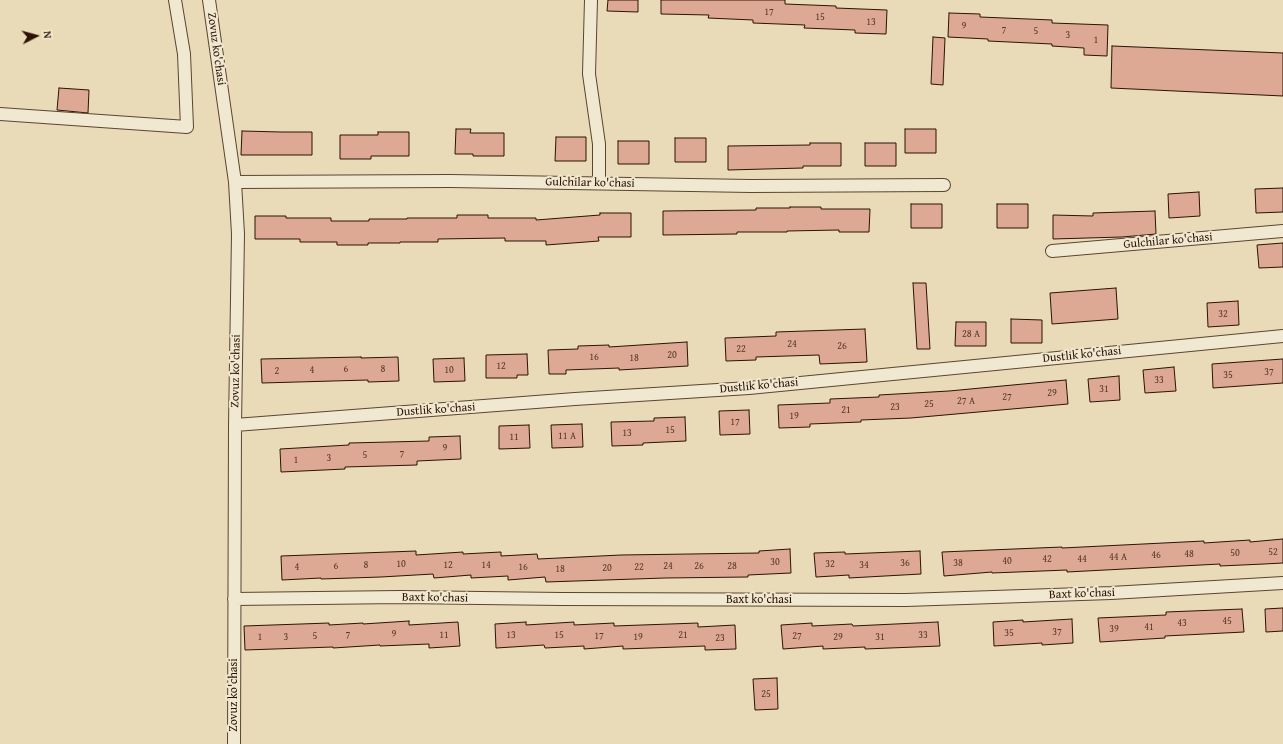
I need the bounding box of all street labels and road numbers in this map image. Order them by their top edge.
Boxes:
street label: Zovuz ko'chasi [204,12,228,86]
street label: Gulchilar ko'chasi [545,175,635,191]
street label: Gulchilar ko'chasi [1123,230,1213,252]
street label: Zovuz ko'chasi [228,334,244,408]
street label: Dustlik ko'chasi [1042,344,1122,366]
street label: Dustlik ko'chasi [719,375,799,397]
street label: Dustlik ko'chasi [396,400,476,420]
street label: Baxt ko'chasi [1049,586,1115,602]
street label: Baxt ko'chasi [402,590,468,606]
street label: Baxt ko'chasi [726,593,792,607]
street label: Zovuz ko'chasi [227,658,241,732]

